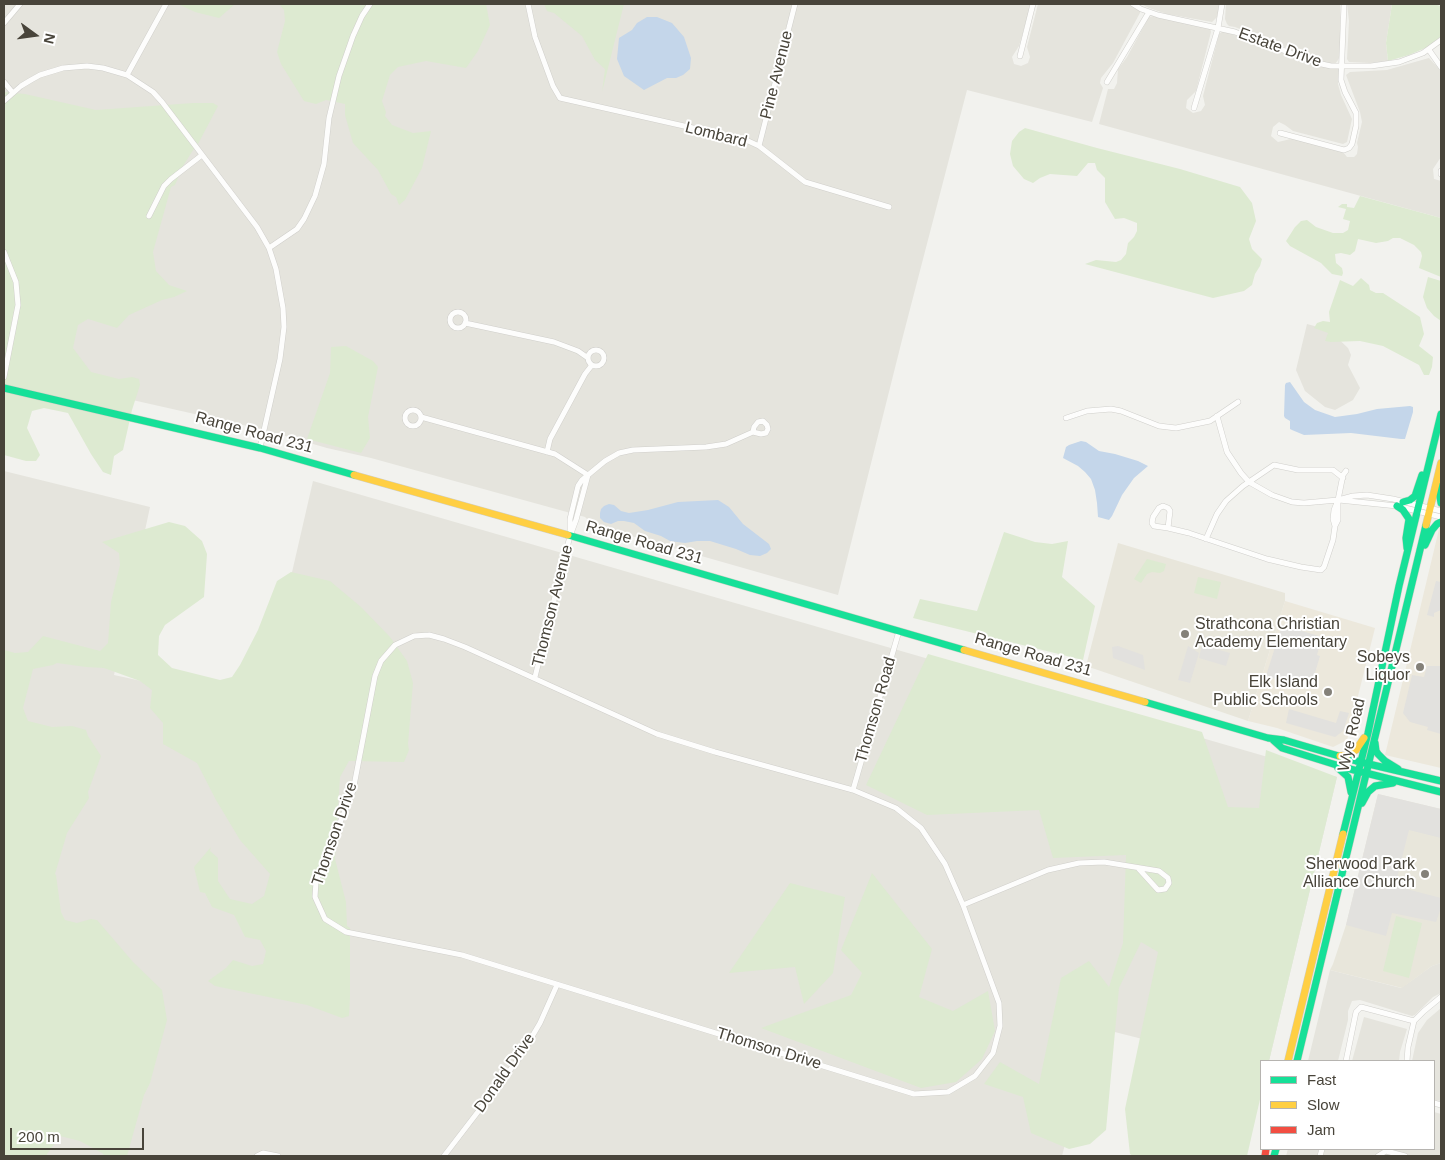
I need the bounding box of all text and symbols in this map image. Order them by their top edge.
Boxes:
north arrow [10,10,60,60]
street label: Estate Drive [1236,24,1324,72]
street label: Pine Avenue [757,29,797,121]
text: N [41,32,59,45]
street label: Lombard [683,118,749,152]
street label: Range Road 231 [193,408,315,458]
street label: Range Road 231 [583,517,705,569]
street label: Thomson Avenue [529,543,577,669]
place label: Strathcona Christian Academy Elementary [1195,615,1347,653]
marker: Strathcona Christian Academy Elementary [1179,628,1191,640]
street label: Range Road 231 [972,629,1094,681]
place label: Sobeys Liquor [1357,648,1410,686]
street label: Thomson Road [852,655,900,765]
marker: Sobeys Liquor [1414,661,1426,673]
place label: Elk Island Public Schools [1213,673,1318,711]
marker: Elk Island Public Schools [1322,686,1334,698]
street label: Wye Road [1334,697,1370,773]
street label: Thomson Drive [308,780,362,888]
place label: Sherwood Park Alliance Church [1303,855,1415,893]
marker: Sherwood Park Alliance Church [1419,868,1431,880]
street label: Thomson Drive [714,1024,824,1074]
street label: Donald Drive [471,1030,539,1116]
legend [1260,1060,1435,1150]
text: Fast [1307,1071,1336,1088]
text: Slow [1307,1096,1340,1113]
scale bar [12,1118,146,1150]
text: Jam [1307,1121,1335,1138]
text: 200 m [18,1128,60,1145]

